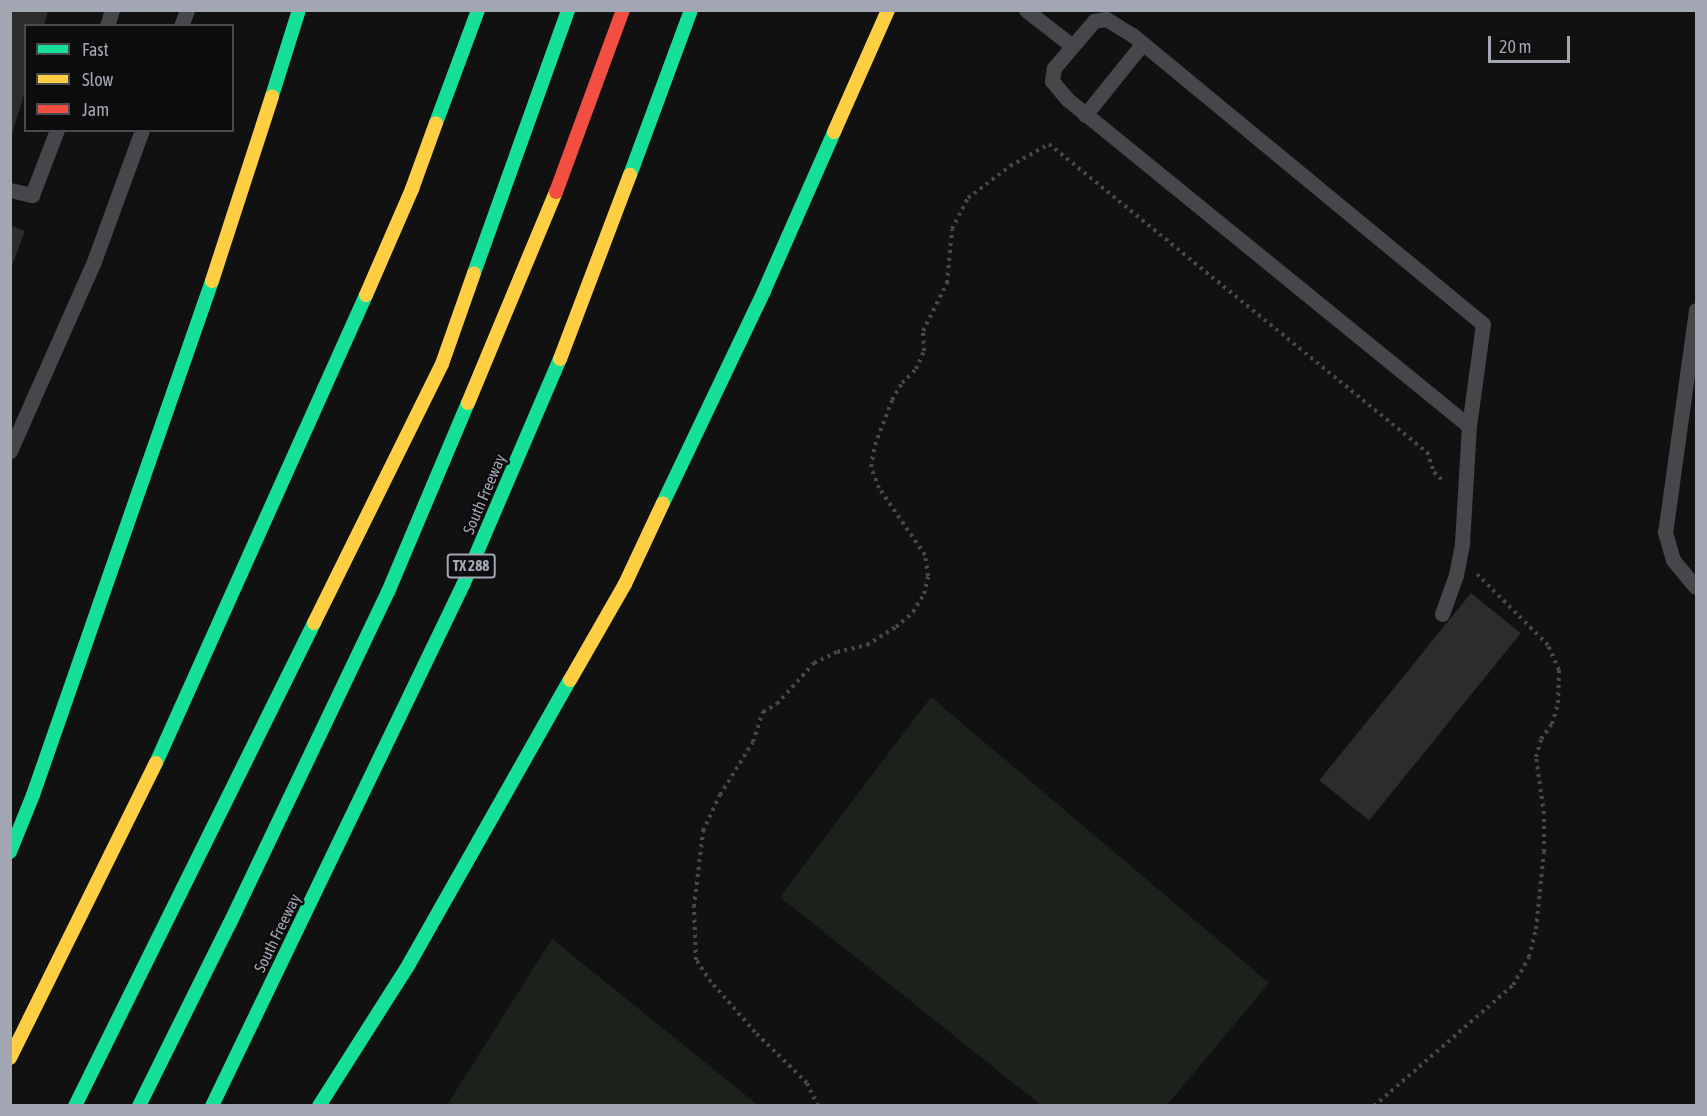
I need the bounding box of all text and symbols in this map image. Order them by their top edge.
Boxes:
legend [24,24,234,132]
scale bar [1491,24,1574,62]
text: 20 m [1499,36,1531,57]
text: Fast [82,39,109,60]
text: Slow [82,69,113,90]
text: Jam [82,99,109,120]
street label: South Freeway [459,451,509,537]
road number: TX 288 [446,554,496,578]
street label: South Freeway [250,891,304,975]

